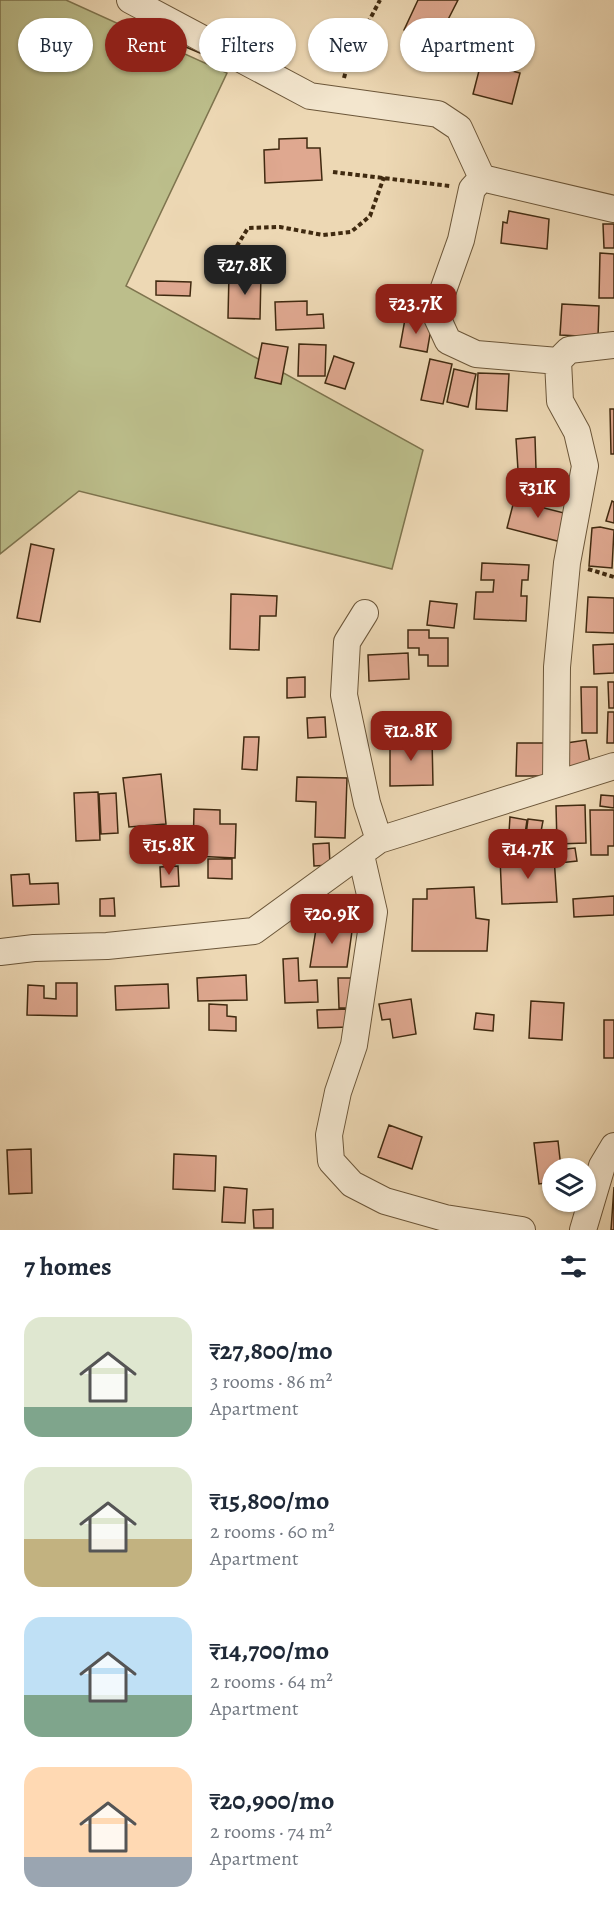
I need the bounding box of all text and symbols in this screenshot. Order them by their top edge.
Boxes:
chip: Buy [18,18,93,72]
chip: Rent [105,18,187,72]
chip: Filters [199,18,296,72]
chip: New [308,18,388,72]
chip: Apartment [400,18,535,72]
pin: ₹27.8K [196,245,294,296]
text: ₹27.8K [218,251,272,278]
pin: ₹23.7K [367,284,465,335]
text: ₹23.7K [390,290,442,317]
pin: ₹31K [502,468,574,519]
text: ₹31K [520,474,556,501]
pin: ₹12.8K [362,711,460,762]
text: ₹12.8K [385,717,437,744]
pin: ₹15.8K [120,825,218,876]
pin: ₹14.7K [479,829,577,880]
text: ₹15.8K [143,831,195,858]
text: ₹14.7K [502,835,554,862]
pin: ₹20.9K [283,894,381,945]
text: ₹20.9K [304,900,360,927]
map controls [542,1158,596,1212]
button: layers [542,1158,596,1212]
text: 7 homes [24,1249,112,1284]
icon: filters [557,1250,590,1283]
text: ₹27,800/mo [210,1333,333,1368]
icon: home [72,1341,144,1413]
text: 3 rooms · 86 m² [210,1368,332,1395]
text: Apartment [210,1395,299,1422]
text: ₹15,800/mo [210,1483,330,1518]
icon: home [72,1491,144,1563]
text: 2 rooms · 60 m² [210,1518,334,1545]
text: Apartment [210,1545,299,1572]
text: ₹14,700/mo [210,1633,329,1668]
icon: home [72,1641,144,1713]
text: 2 rooms · 64 m² [210,1668,333,1695]
text: Apartment [210,1695,299,1722]
text: ₹20,900/mo [210,1783,334,1818]
icon: home [72,1791,144,1863]
text: 2 rooms · 74 m² [210,1818,332,1845]
text: Apartment [210,1845,299,1872]

